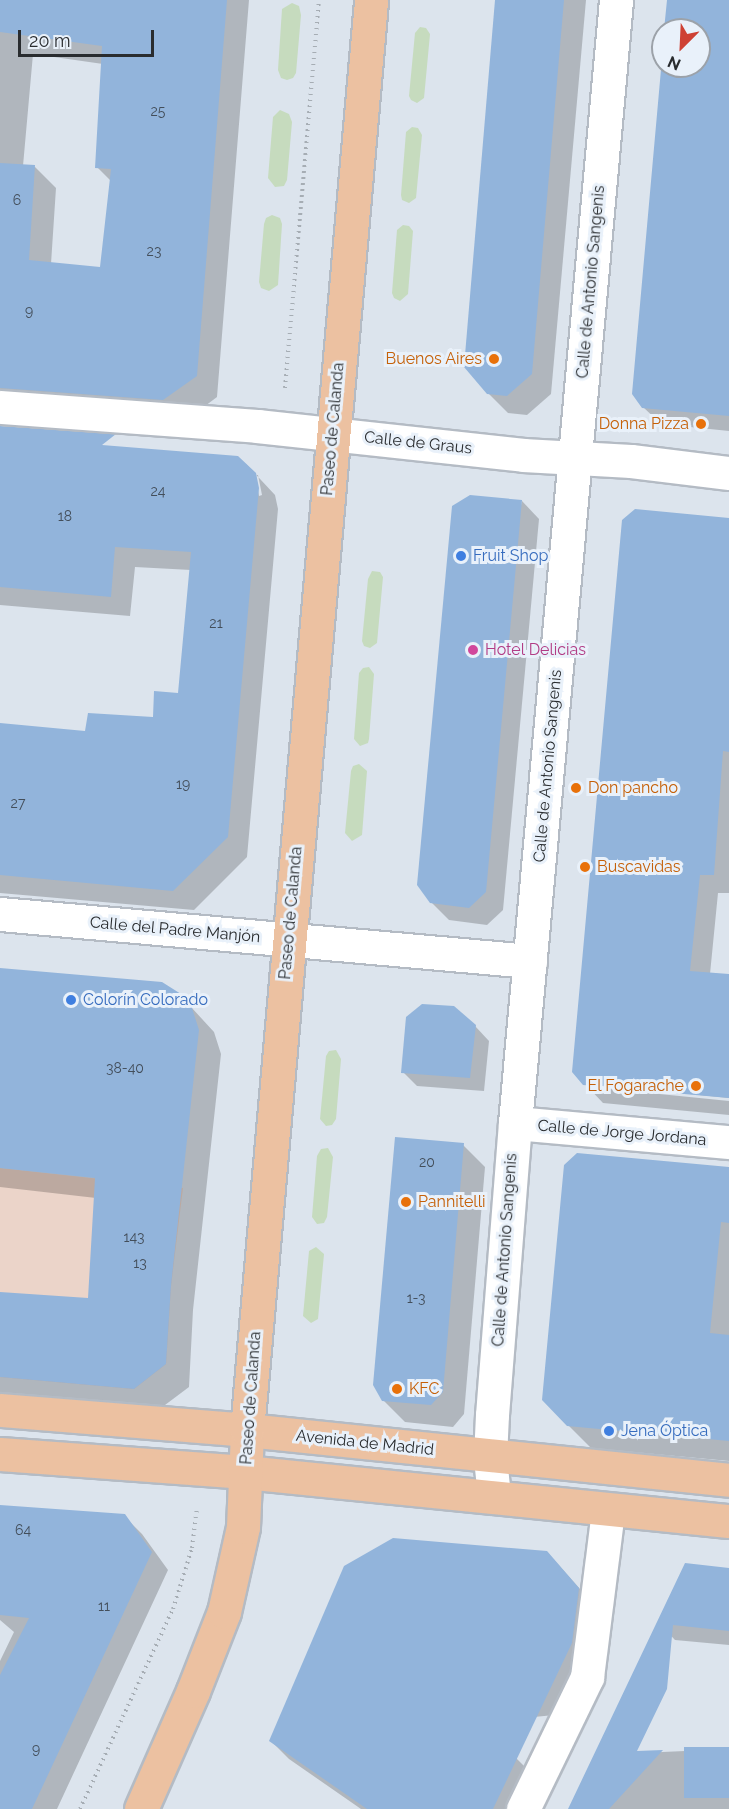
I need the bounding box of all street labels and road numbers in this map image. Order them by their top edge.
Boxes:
street label: Calle de Antonio Sangenis [573,184,609,380]
street label: Paseo de Calanda [318,362,348,496]
street label: Calle de Graus [363,428,473,458]
street label: Calle de Antonio Sangenis [530,668,566,864]
street label: Paseo de Calanda [276,846,306,980]
street label: Calle del Padre Manjón [89,913,261,947]
street label: Calle de Jorge Jordana [536,1116,708,1150]
street label: Calle de Antonio Sangenis [489,1153,521,1347]
street label: Paseo de Calanda [237,1331,265,1465]
street label: Avenida de Madrid [295,1426,435,1460]

